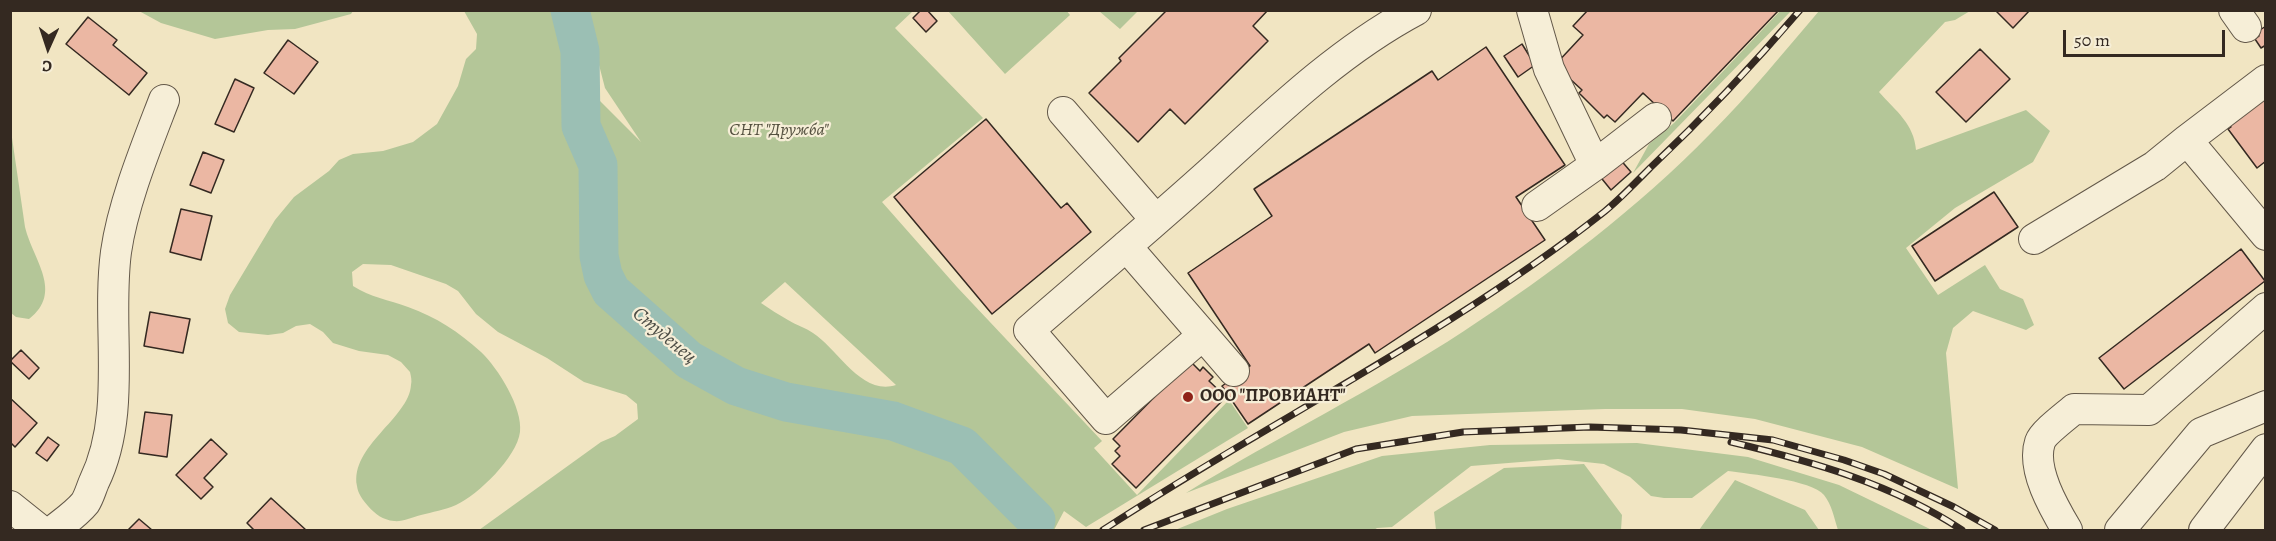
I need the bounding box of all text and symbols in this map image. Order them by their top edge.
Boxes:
north arrow [18,18,78,78]
scale bar [2066,18,2228,56]
text: 50 m [2074,28,2110,52]
text: С [42,55,53,77]
park label: СНТ "Дружба" [729,120,829,142]
water label: Студенец [627,302,701,370]
place label: ООО "ПРОВИАНТ" [1200,386,1346,408]
marker: ООО "ПРОВИАНТ" [1181,390,1195,404]

